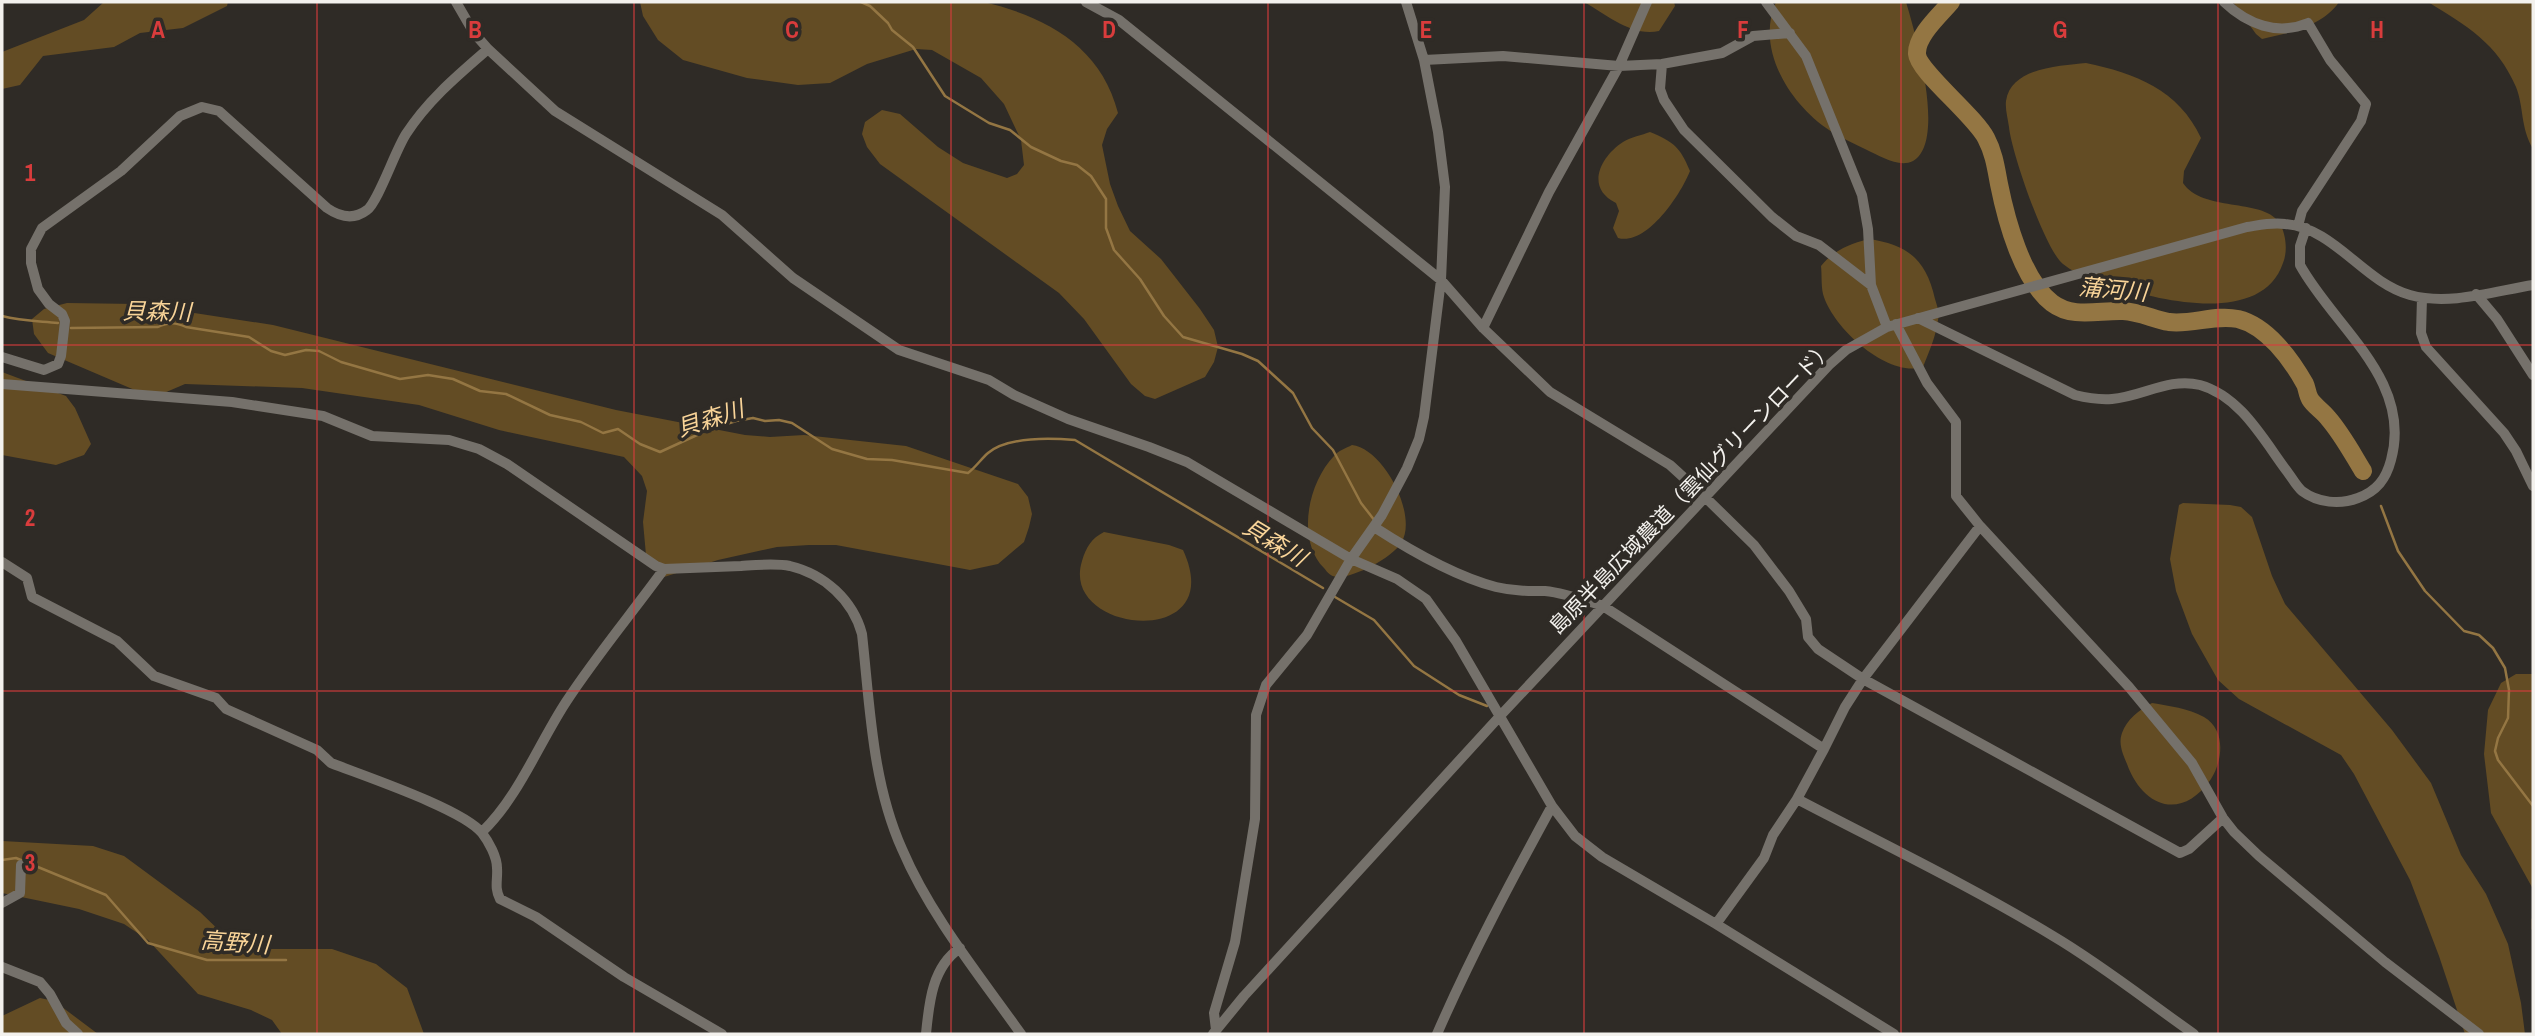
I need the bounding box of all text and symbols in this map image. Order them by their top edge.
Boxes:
text: A [151,14,165,45]
text: B [468,14,482,45]
text: C [785,14,799,45]
text: D [1102,14,1116,45]
text: E [1420,14,1432,45]
text: F [1737,14,1749,45]
text: G [2053,14,2067,45]
text: H [2370,14,2384,45]
text: 1 [25,157,36,188]
water label: 蒲河川 [2077,271,2152,308]
water label: 貝森川 [122,295,195,327]
street label: 島原半島広域農道（雲仙グリーンロード） [1542,334,1840,640]
water label: 貝森川 [672,392,750,443]
text: 2 [25,502,35,533]
water label: 貝森川 [1237,511,1315,575]
text: 3 [25,847,35,878]
water label: 高野川 [200,924,273,960]

